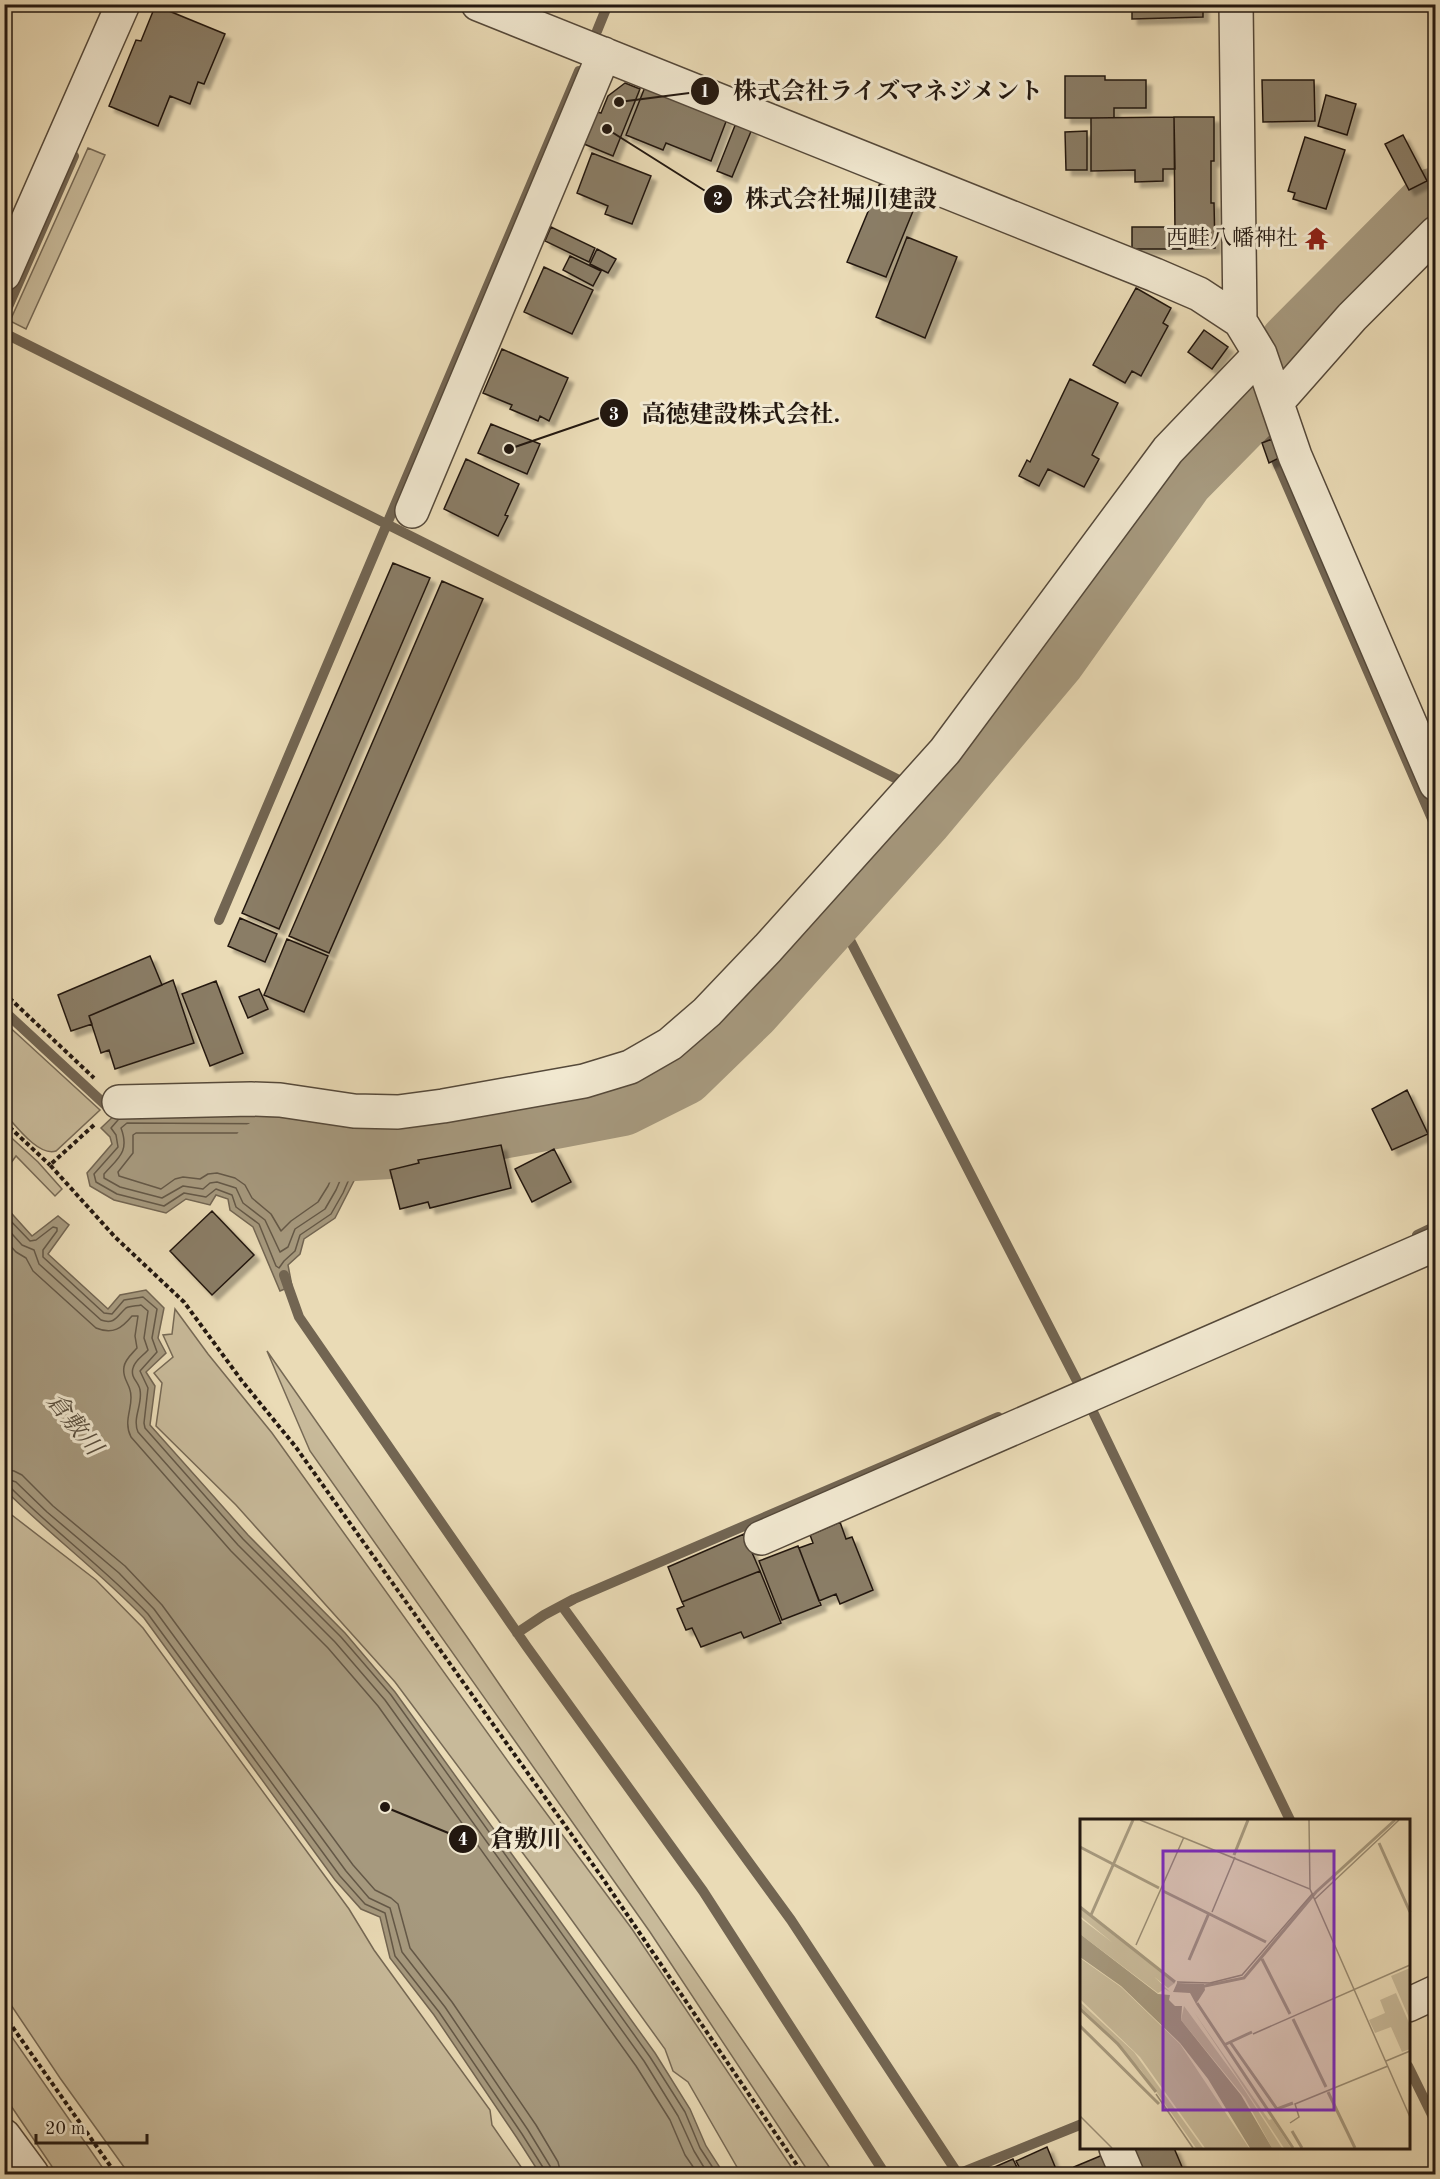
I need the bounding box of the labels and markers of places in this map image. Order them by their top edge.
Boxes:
callout: 株式会社ライズマネジメント [690,70,1056,112]
callout: 株式会社堀川建設 [703,178,949,220]
place label: 西畦八幡神社 [1166,226,1298,250]
temple icon: 西畦八幡神社 [1303,226,1329,252]
callout: 高徳建設株式会社. [599,392,852,434]
callout: 倉敷川 [448,1818,574,1860]

